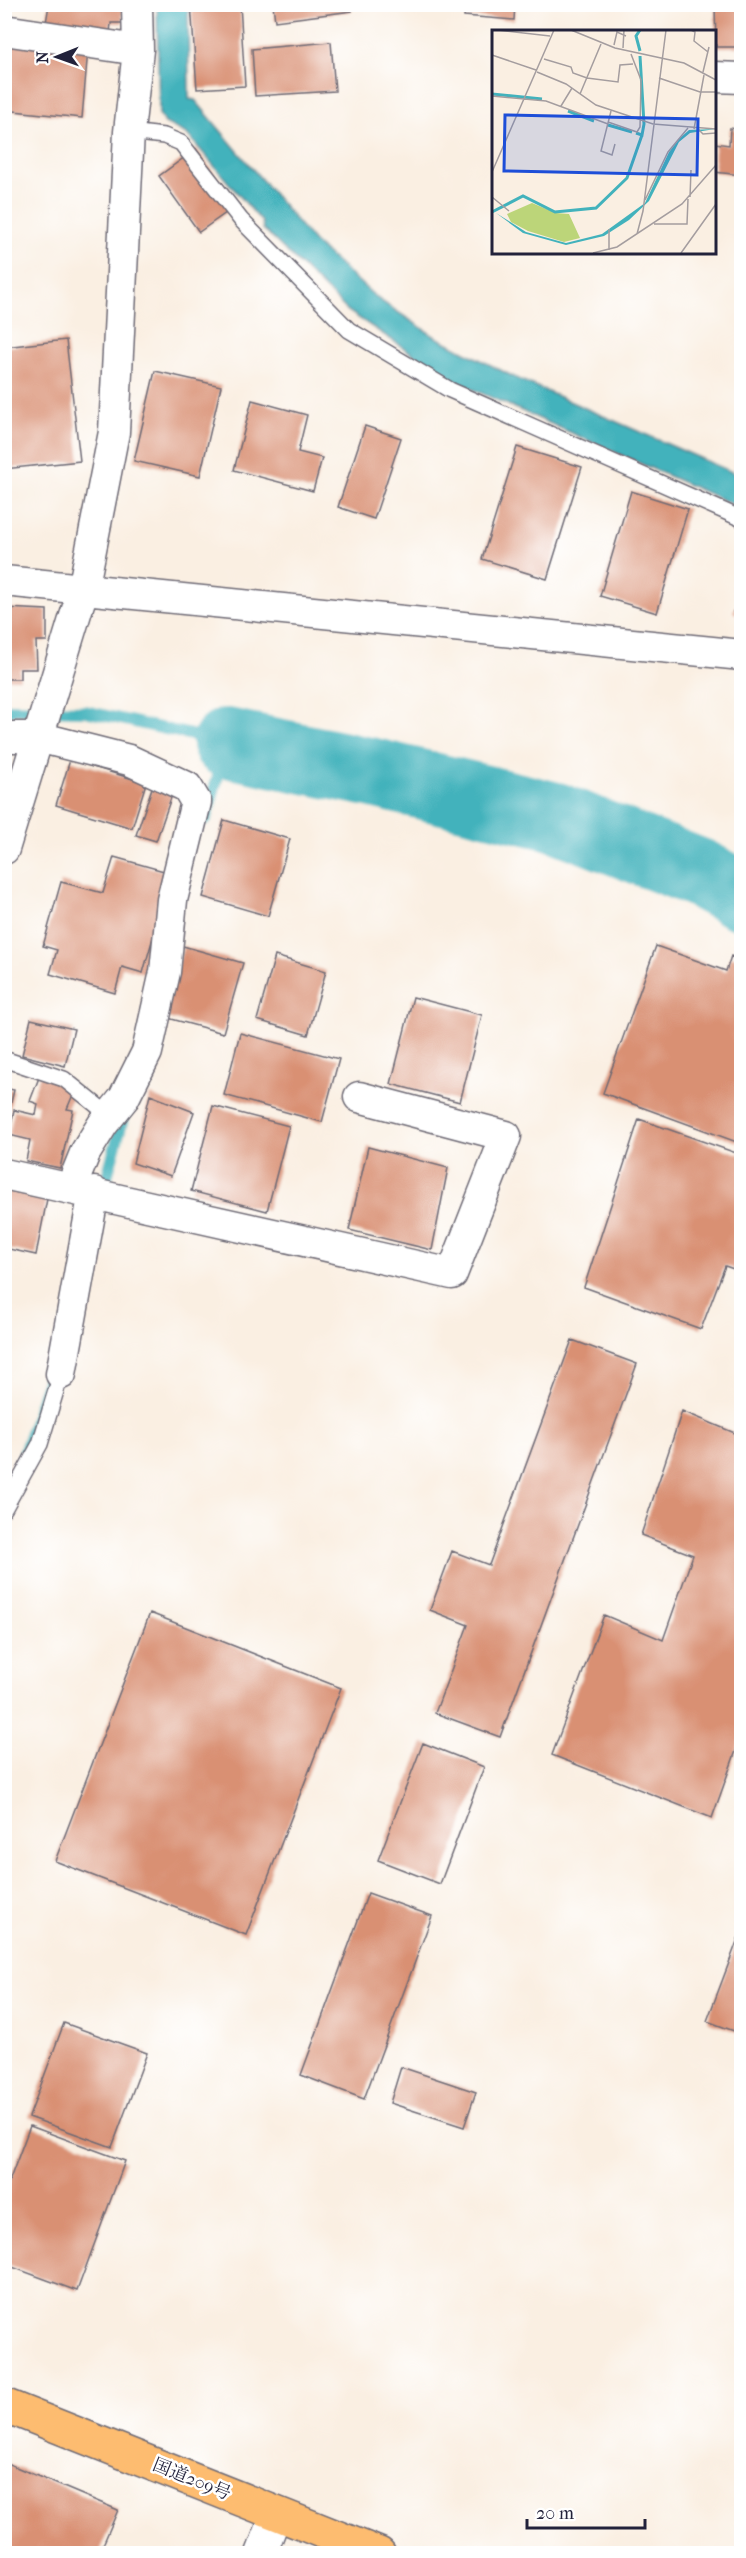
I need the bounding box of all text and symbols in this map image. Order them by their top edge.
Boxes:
north arrow [27,27,87,87]
inset map [492,30,716,254]
text: N [33,50,52,63]
street label: 国道209号 [150,2454,234,2505]
scale bar [527,2492,646,2530]
text: 20 m [536,2503,574,2524]

